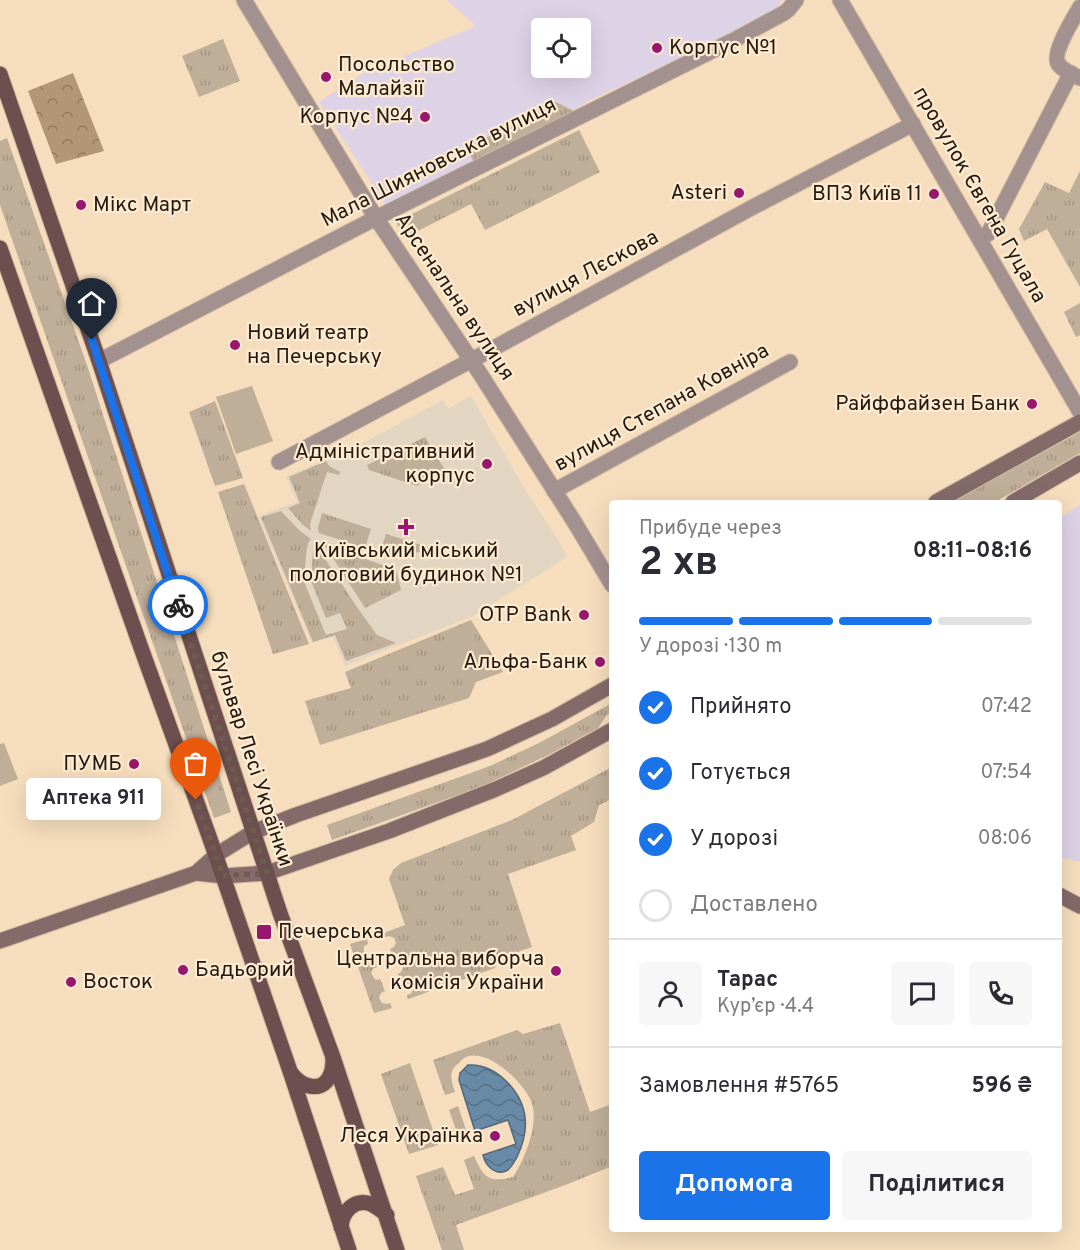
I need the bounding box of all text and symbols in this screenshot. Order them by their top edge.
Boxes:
map controls [531,18,591,78]
button: locate [531,18,591,78]
place label: Корпус №1 [669,35,777,62]
marker: Корпус №1 [650,41,664,55]
place label: Посольство Малайзії [338,52,455,103]
marker: Посольство Малайзії [319,70,333,84]
street label: провулок Євгена Гуцала [906,82,1052,308]
street label: Мала Шияновська вулиця [317,92,561,234]
place label: Корпус №4 [300,104,413,131]
marker: Корпус №4 [418,110,432,124]
place label: Asteri [671,180,727,207]
place label: ВПЗ Київ 11 [812,181,922,208]
marker: Asteri [732,186,746,200]
marker: ВПЗ Київ 11 [927,187,941,201]
place label: Мікс Март [93,192,191,219]
marker: Мікс Март [74,198,88,212]
street label: Арсенальна вулиця [388,208,520,386]
street label: вулиця Лєскова [508,224,664,324]
pin [66,278,117,340]
icon: home [75,287,108,320]
place label: Новий театр на Печерську [247,320,382,371]
marker: Новий театр на Печерську [228,338,242,352]
street label: вулиця Степана Ковніра [550,338,774,478]
place label: Райффайзен Банк [835,391,1020,418]
marker: Райффайзен Банк [1025,397,1039,411]
place label: Адміністративний корпус [295,439,475,490]
marker: Адміністративний корпус [480,457,494,471]
text: Прибуде через [639,516,782,542]
marker: Київський міський пологовий будинок №1 [397,518,415,536]
place label: Київський міський пологовий будинок №1 [289,538,523,589]
text: 08:11–08:16 [913,538,1032,565]
text: 2 хв [639,540,718,589]
courier [148,575,208,635]
icon: bike [162,589,195,622]
place label: OTP Bank [479,602,572,629]
marker: OTP Bank [577,608,591,622]
text: У дорозі · 130 m [639,634,782,660]
street label: бульвар Лесі Українки [203,648,299,870]
place label: Альфа-Банк [463,649,588,676]
marker: Альфа-Банк [593,655,607,669]
icon: check [639,691,672,724]
text: Прийнято [690,694,791,721]
text: 07:42 [981,694,1032,720]
pin [170,738,221,800]
icon: bag [179,747,212,780]
place label: ПУМБ [63,751,122,778]
marker: ПУМБ [127,757,141,771]
icon: check [639,757,672,790]
text: Готується [690,760,791,787]
text: 07:54 [980,760,1032,786]
callout: Аптека 911 [25,779,160,821]
text: Аптека 911 [42,786,145,812]
icon: check [639,823,672,856]
text: У дорозі [690,826,778,853]
text: 08:06 [978,826,1032,852]
text: Доставлено [690,892,818,919]
place label: Печерська [278,919,384,946]
marker: Печерська [255,923,273,941]
place label: Центральна виборча комісія України [336,946,544,997]
place label: Бадьорий [195,957,294,984]
button: person [639,962,702,1025]
button: chat [891,962,954,1025]
button: phone [969,962,1032,1025]
marker: Бадьорий [176,963,190,977]
marker: Центральна виборча комісія України [549,964,563,978]
text: Тарас [717,967,778,994]
place label: Восток [83,969,153,996]
marker: Восток [64,975,78,989]
text: Кур’єр · 4.4 [717,994,814,1020]
text: Замовлення #5765 [639,1073,839,1100]
text: 596 ₴ [972,1073,1032,1100]
place label: Леся Українка [339,1123,483,1150]
marker: Леся Українка [488,1129,502,1143]
button: Допомога [639,1151,830,1220]
button: Поділитися [842,1151,1032,1220]

